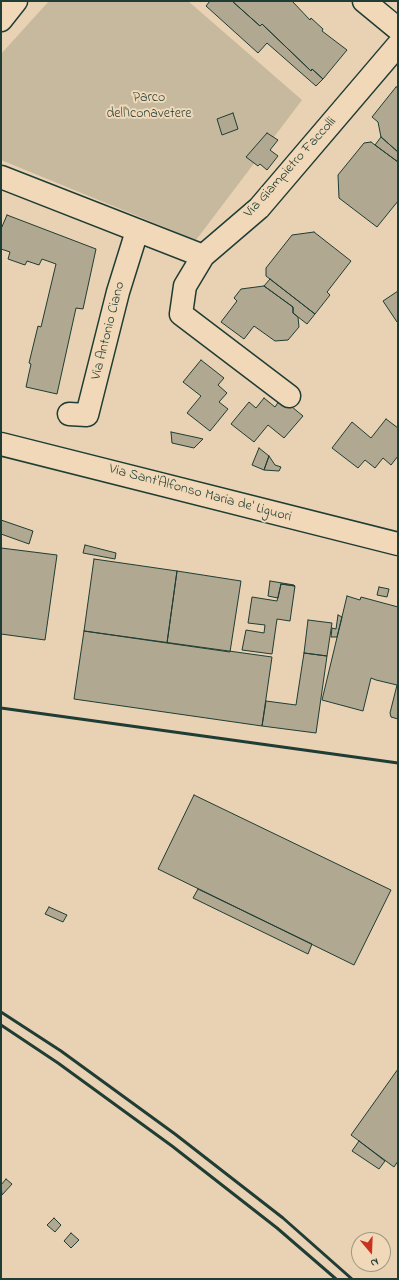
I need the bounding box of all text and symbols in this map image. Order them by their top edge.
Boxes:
park label: Parco dell'Iconavetere [106,91,192,124]
street label: Via Giampietro Faccolli [241,114,341,222]
street label: Via Antonio Ciano [89,280,129,382]
street label: Via Sant'Alfonso Maria de' Liguori [107,462,293,526]
north arrow [351,1232,391,1272]
text: N [368,1254,381,1271]

